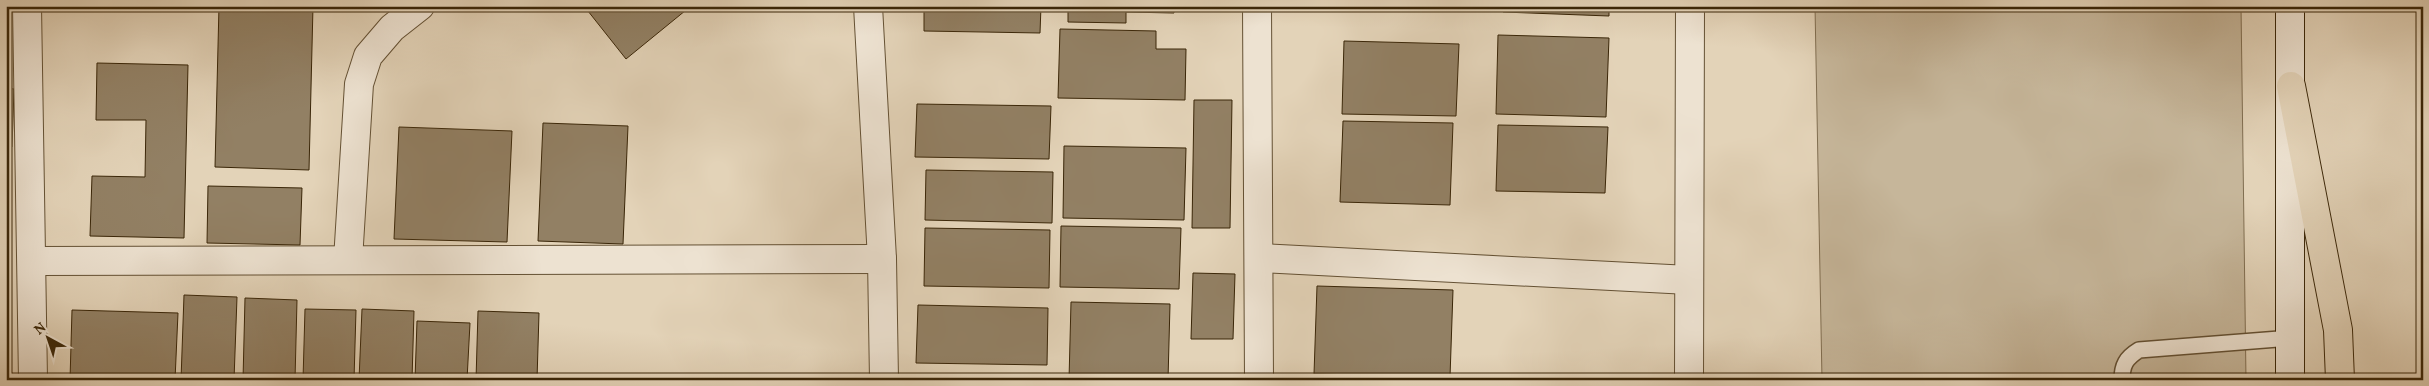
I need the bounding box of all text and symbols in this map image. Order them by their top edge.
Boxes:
north arrow [22,314,72,364]
text: N [31,319,51,340]

